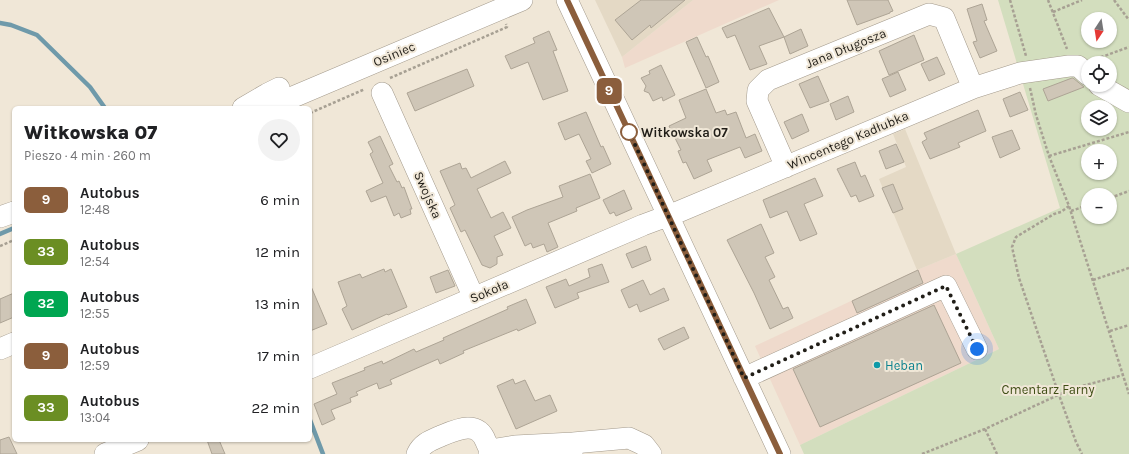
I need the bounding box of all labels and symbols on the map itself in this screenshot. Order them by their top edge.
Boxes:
north arrow [1081,12,1117,48]
street label: Jana Długosza [804,25,888,71]
street label: Osiniec [371,38,417,70]
line badge: 9 [596,78,622,104]
street label: Wincentego Kadłubka [785,108,911,172]
marker: Witkowska 07 [620,123,638,141]
place label: Witkowska 07 [641,125,728,140]
street label: Swojska [411,169,445,221]
street label: Sokoła [468,276,510,306]
your location [967,339,987,359]
place label: Heban [885,358,923,373]
marker: Heban [872,360,882,370]
park label: Cmentarz Farny [1002,382,1094,397]

